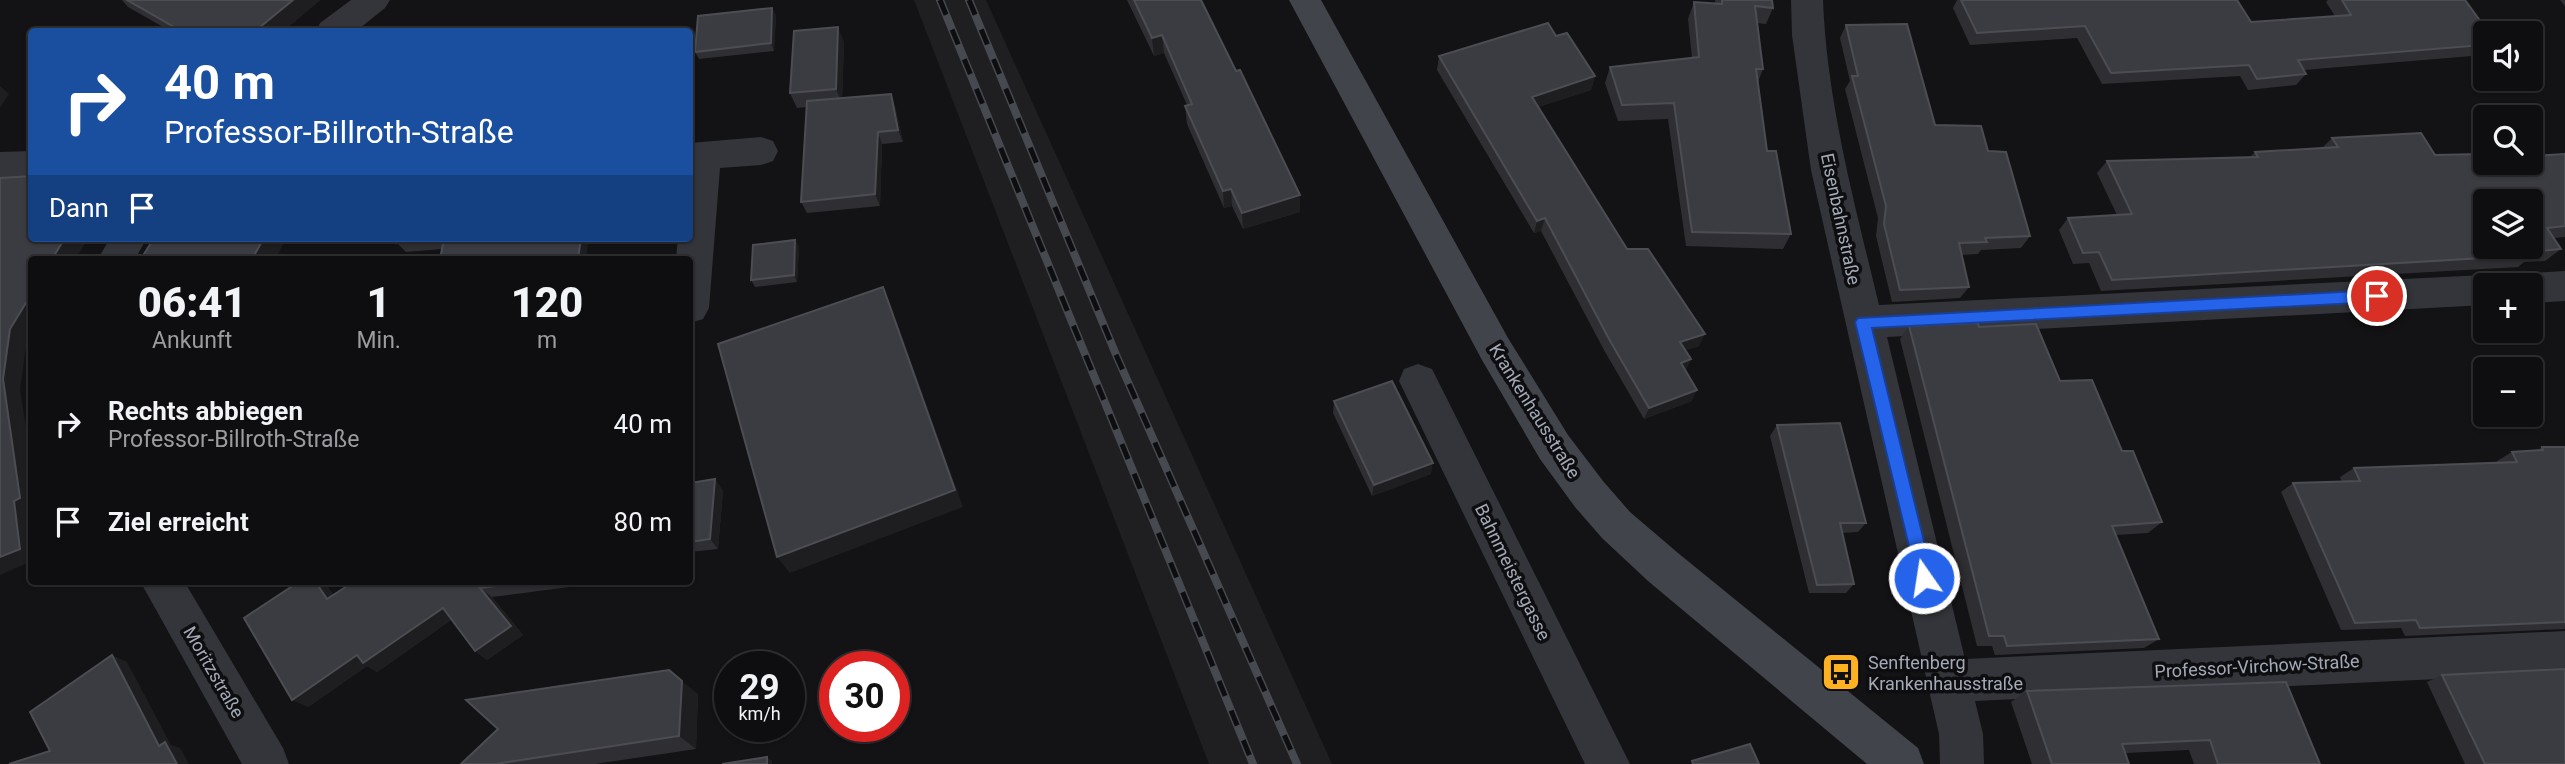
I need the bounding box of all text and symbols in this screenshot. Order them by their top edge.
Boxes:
map controls [2473,21,2543,427]
button: sound [2473,21,2543,91]
text: 40 m [164,54,275,111]
icon: right [49,56,140,147]
button: search [2473,105,2543,175]
text: Professor-Billroth-Straße [164,113,514,151]
street label: Eisenbahnstraße [1817,151,1865,287]
icon: arrive [123,189,161,227]
button: layers [2473,189,2543,259]
text: Dann [49,193,109,223]
pin [2347,266,2407,326]
button: + [2473,273,2543,343]
icon: arrive [2358,277,2396,315]
text: 06:41 [138,278,247,327]
text: 1 [367,278,391,327]
text: 120 [511,278,583,327]
text: Ankunft [152,327,232,354]
text: Min. [356,327,401,354]
text: m [537,327,557,354]
street label: Krankenhausstraße [1485,340,1585,482]
button: − [2473,357,2543,427]
text: Rechts abbiegen [108,396,303,426]
icon: right [49,405,87,443]
text: 40 m [614,409,672,439]
text: Professor-Billroth-Straße [108,426,359,453]
street label: Bahnmeistergasse [1471,500,1555,644]
icon: arrive [49,503,87,541]
text: Ziel erreicht [108,507,249,537]
text: 80 m [614,507,672,537]
position arrow [1887,541,1961,615]
street label: Moritzstraße [179,622,249,722]
street label: Professor-Virchow-Straße [2154,650,2360,682]
speed limit sign: 30 [819,651,910,742]
bus stop icon: Senftenberg Krankenhausstraße [1820,651,1862,693]
place label: Senftenberg Krankenhausstraße [1868,652,2023,694]
text: 29 [739,667,780,708]
text: km/h [738,703,781,724]

